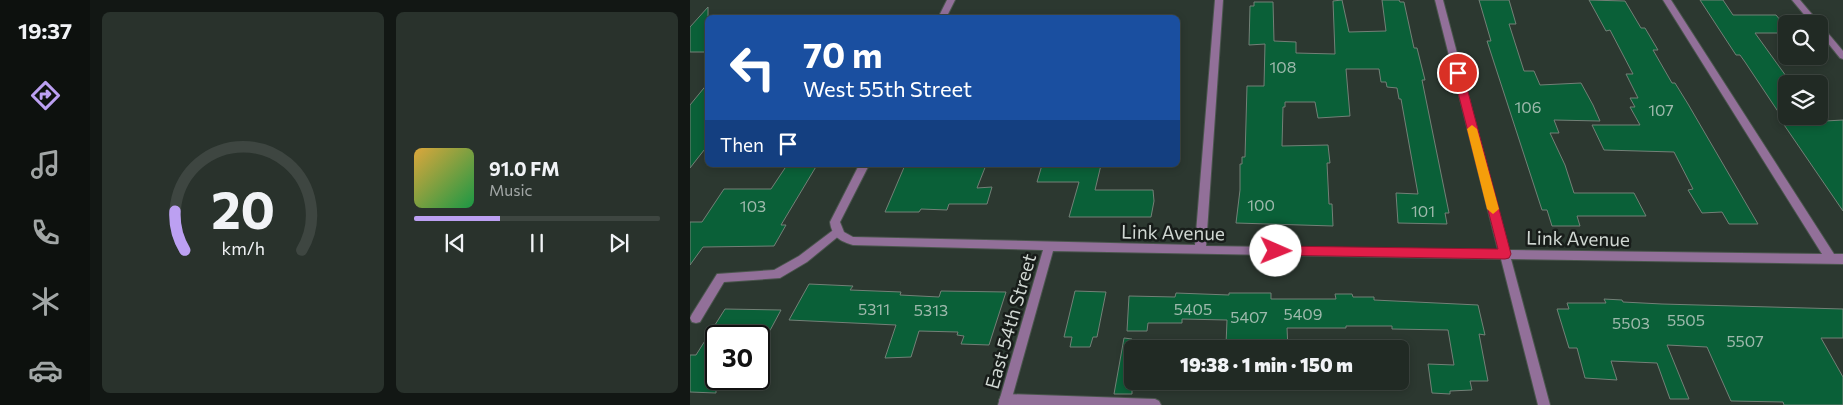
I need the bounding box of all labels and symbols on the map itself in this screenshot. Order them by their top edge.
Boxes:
pin [1437,52,1479,94]
house number: 108 [1270,57,1297,76]
house number: 106 [1515,97,1542,116]
house number: 107 [1648,100,1674,119]
house number: 100 [1247,195,1275,214]
house number: 103 [740,196,766,215]
house number: 101 [1411,201,1435,220]
street label: Link Avenue [1121,220,1225,244]
position arrow [1249,224,1301,276]
street label: Link Avenue [1526,226,1630,250]
street label: East 54th Street [980,251,1040,391]
house number: 5311 [858,299,890,318]
house number: 5405 [1174,299,1212,318]
house number: 5313 [914,300,948,319]
house number: 5409 [1284,304,1322,323]
house number: 5407 [1230,307,1268,326]
house number: 5505 [1667,310,1705,329]
house number: 5503 [1612,313,1650,332]
speed limit sign: 30 [705,325,770,390]
house number: 5507 [1726,331,1764,350]

